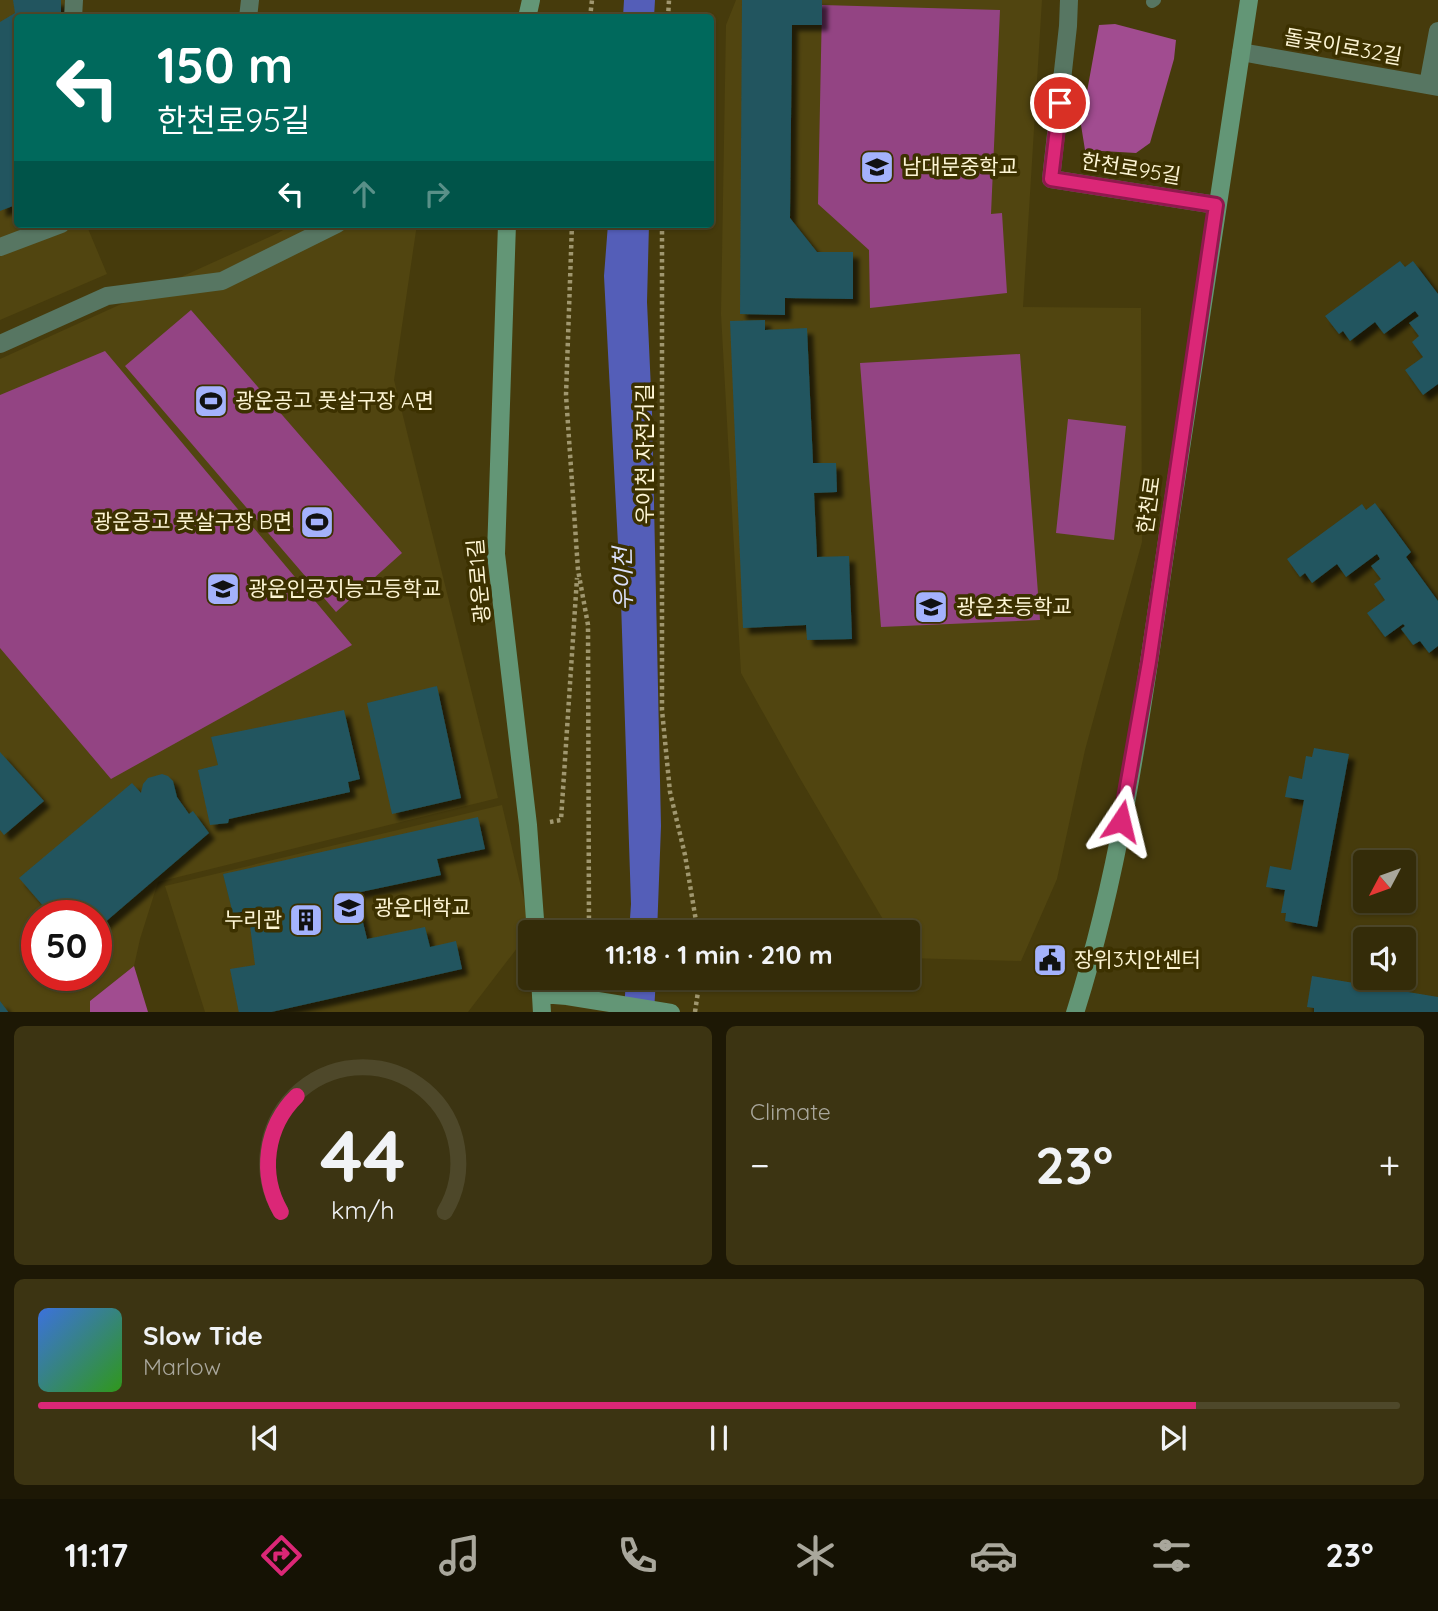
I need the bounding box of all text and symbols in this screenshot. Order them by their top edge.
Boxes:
street label: 돌곶이로32길 [1282,23,1404,69]
text: 150 m [157,34,293,95]
icon: left [42,42,133,133]
pin [1030,73,1090,133]
icon: arrive [1041,84,1079,122]
text: 한천로95길 [157,100,310,140]
street label: 한천로95길 [1080,147,1183,189]
school or university icon: 남대문중학교 [858,148,896,186]
place label: 남대문중학교 [902,153,1018,179]
icon: left [272,175,310,213]
icon: ahead [345,175,383,213]
icon: right [418,175,456,213]
sports icon: 광운공고 풋살구장 A면 [192,382,230,420]
street label: 우이천 자전거길 [631,384,657,524]
place label: 광운공고 풋살구장 A면 [235,387,434,413]
street label: 한천로 [1131,474,1165,535]
sports icon: 광운공고 풋살구장 B면 [298,503,336,541]
place label: 광운공고 풋살구장 B면 [93,508,292,534]
street label: 광운로1길 [461,538,495,625]
water label: 우이천 [607,544,638,611]
school or university icon: 광운인공지능고등학교 [204,570,242,608]
place label: 광운인공지능고등학교 [248,575,441,601]
school or university icon: 광운초등학교 [912,588,950,626]
place label: 광운초등학교 [956,593,1072,619]
position arrow [1084,784,1158,858]
north arrow [1353,850,1416,914]
map controls [1353,850,1416,990]
school or university icon: 광운대학교 [330,889,368,927]
place label: 광운대학교 [374,894,471,920]
speed limit sign: 50 [21,900,112,991]
building icon: 누리관 [287,901,325,939]
place label: 누리관 [224,906,282,932]
button: sound [1353,927,1416,990]
text: 11:18 · 1 min · 210 m [605,938,833,971]
public building icon: 장위3치안센터 [1031,941,1069,979]
place label: 장위3치안센터 [1074,946,1201,972]
text: Climate [750,1097,831,1126]
text: 44 [320,1109,406,1200]
text: 23° [1035,1132,1113,1197]
text: − [750,1141,770,1189]
text: + [1379,1141,1400,1189]
text: km/h [331,1193,395,1224]
text: Slow Tide [143,1319,263,1352]
text: Marlow [143,1352,221,1381]
icon: previous [246,1419,284,1457]
icon: pause [700,1419,738,1457]
icon: next [1154,1419,1192,1457]
icon: directions [257,1531,306,1580]
icon: music [435,1531,484,1580]
icon: phone [613,1531,662,1580]
icon: climate [791,1531,840,1580]
icon: car [969,1531,1018,1580]
icon: filters [1147,1531,1196,1580]
text: 11:17 [65,1535,128,1575]
text: 23° [1326,1535,1373,1575]

